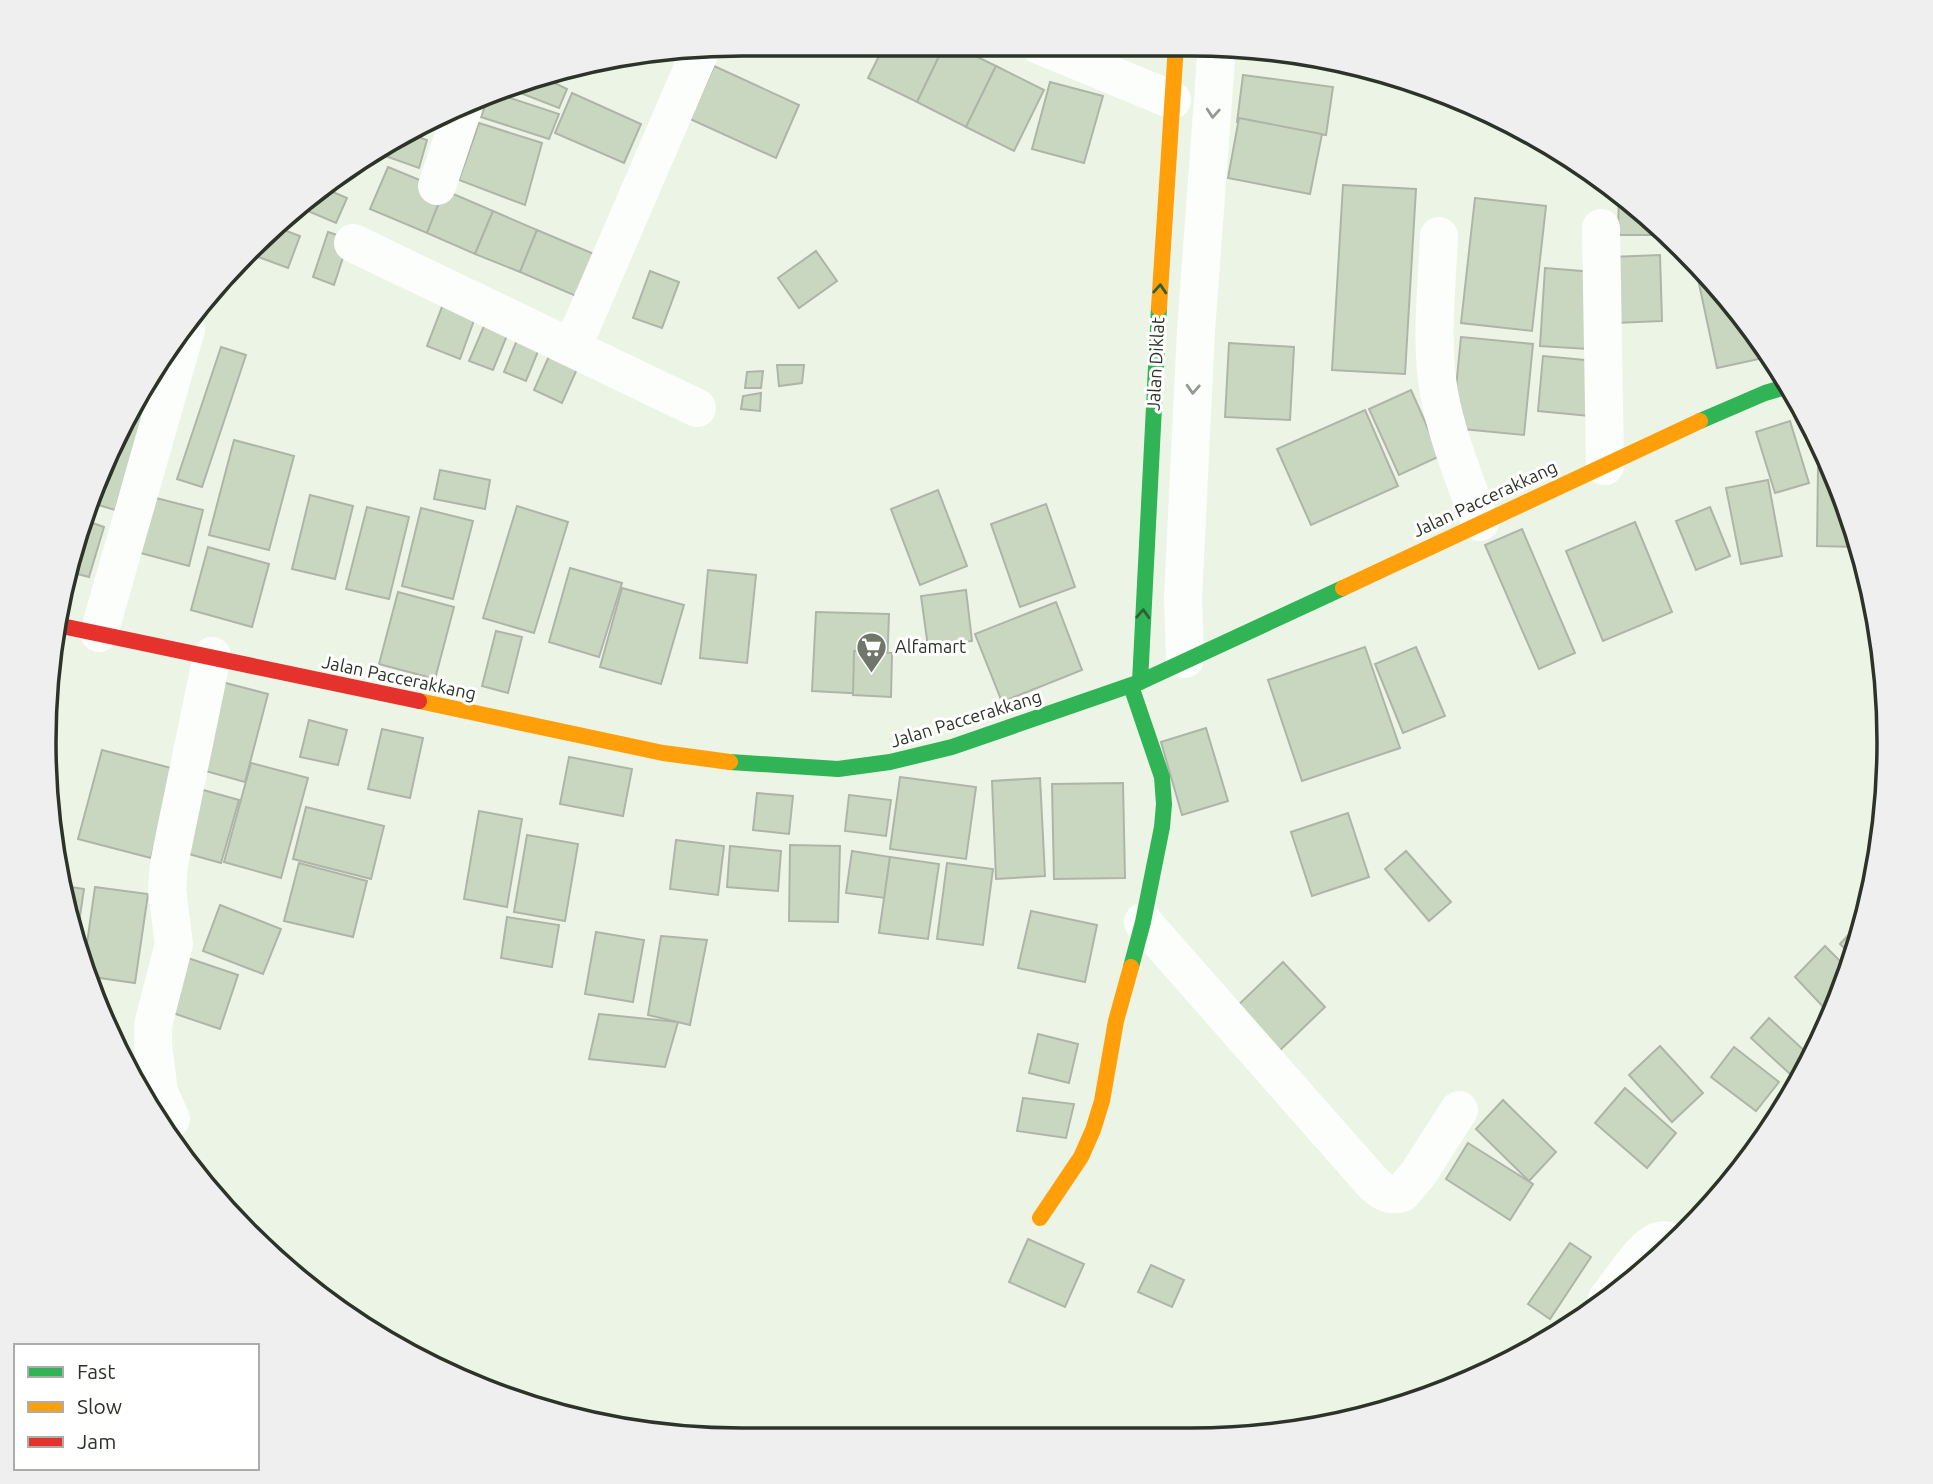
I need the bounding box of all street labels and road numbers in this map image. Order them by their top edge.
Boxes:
street label: Jalan Diklat [1143,317,1167,411]
street label: Jalan Paccerakkang [1409,456,1560,540]
street label: Jalan Paccerakkang [320,651,478,703]
street label: Jalan Paccerakkang [888,686,1044,751]

